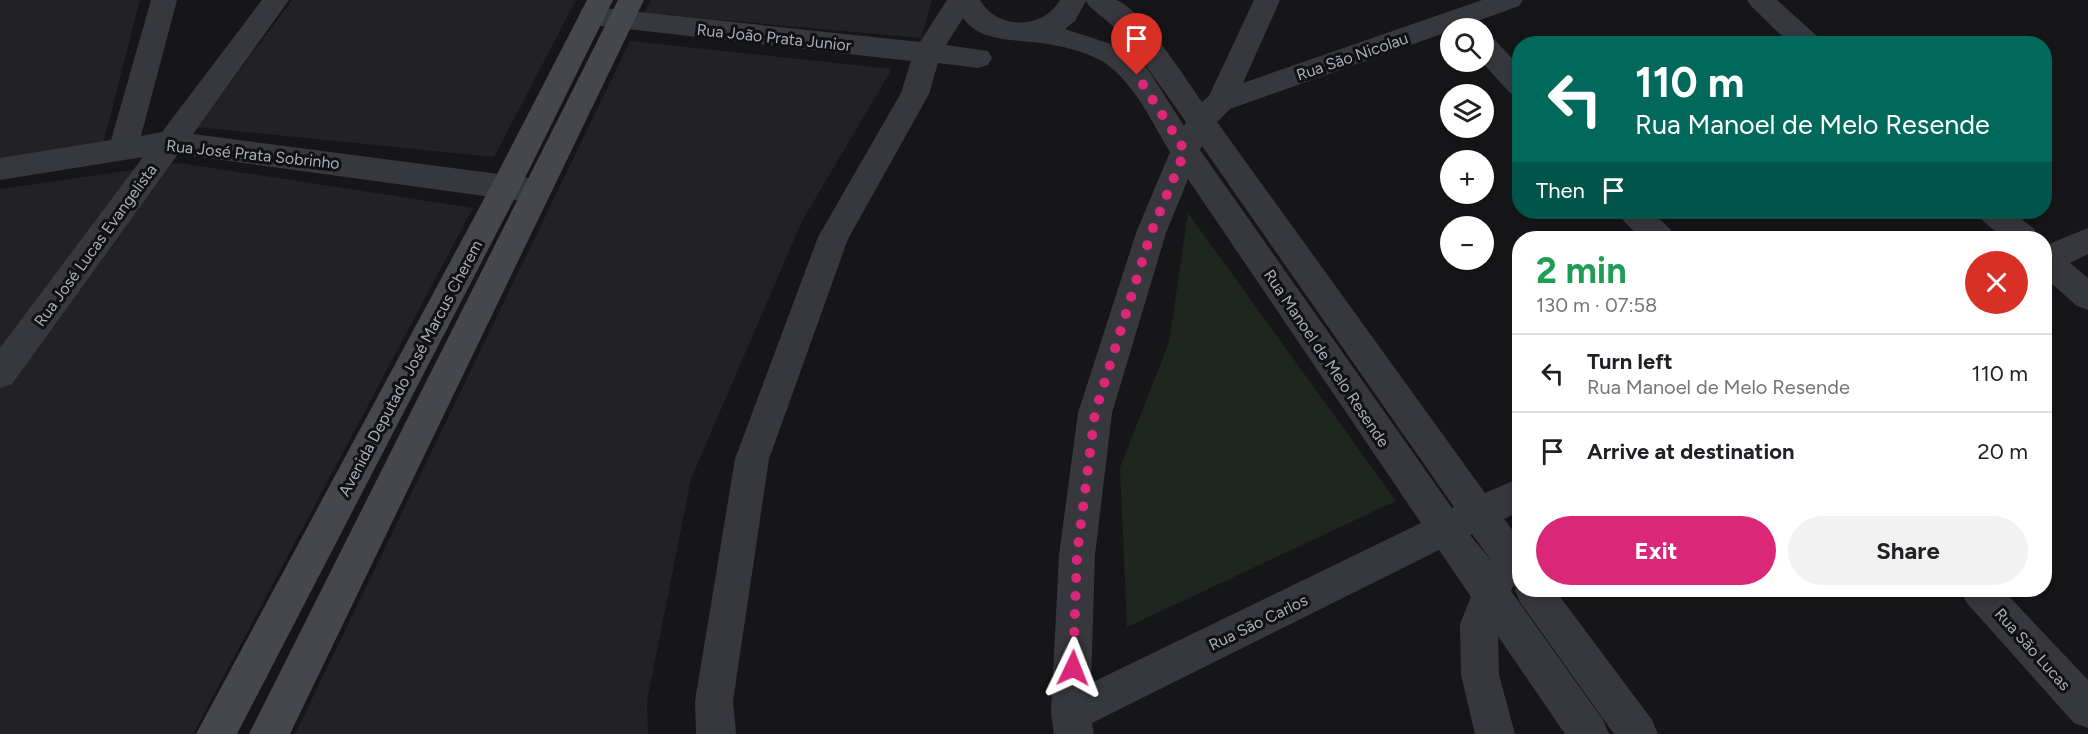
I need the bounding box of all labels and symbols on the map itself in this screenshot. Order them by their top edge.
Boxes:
pin [1111,13,1162,75]
street label: Rua João Prata Junior [696,20,853,55]
street label: Rua São Nicolau [1294,28,1411,84]
street label: Rua José Prata Sobrinho [165,136,341,173]
street label: Rua José Lucas Evangelista [30,160,161,330]
street label: Avenida Deputado José Marcus Cherem [335,237,486,500]
street label: Rua Manoel de Melo Resende [1260,266,1393,451]
street label: Rua São Carlos [1206,590,1311,655]
street label: Rua São Lucas [1991,604,2074,694]
position arrow [1041,636,1105,700]

